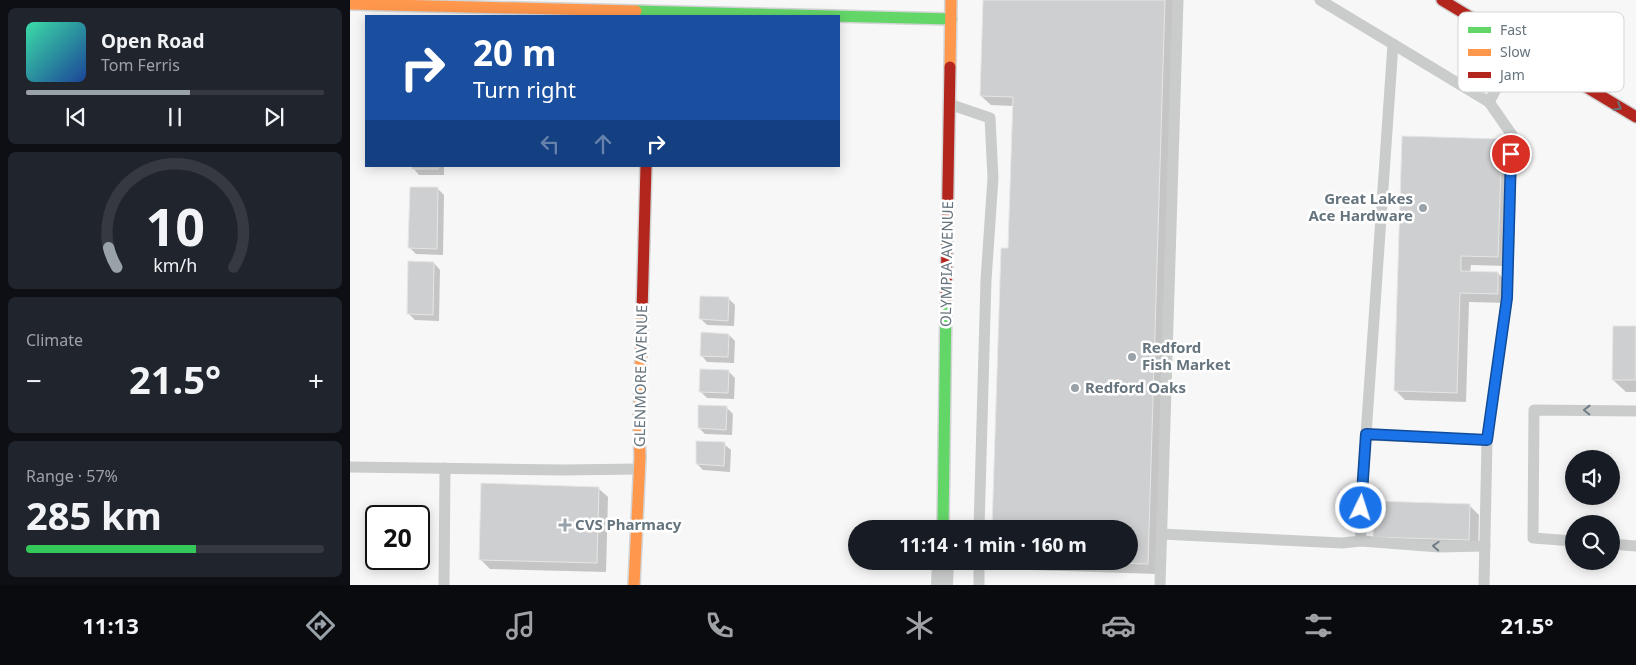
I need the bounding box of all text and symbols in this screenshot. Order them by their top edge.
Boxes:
legend [1458,12,1624,92]
text: Fast [1500,20,1527,39]
text: Open Road [101,28,204,54]
text: 20 m [473,29,556,76]
icon: right [390,35,455,100]
text: Slow [1500,42,1531,61]
text: Tom Ferris [101,54,180,76]
text: Jam [1498,65,1525,84]
text: Turn right [473,74,576,104]
one-way arrow [1613,100,1622,110]
icon: previous [62,103,90,131]
icon: pause [161,103,189,131]
icon: next [260,103,288,131]
icon: left [536,130,564,158]
icon: ahead [589,130,617,158]
icon: right [642,130,670,158]
pin [1490,133,1532,175]
icon: arrive [1497,140,1525,168]
place label: Great Lakes Ace Hardware [1308,188,1413,225]
text: 10 [145,190,205,261]
street label: OLYMPIA AVENUE [935,201,957,327]
marker: Great Lakes Ace Hardware [1417,202,1429,214]
text: km/h [153,253,197,277]
street label: GLENMORE AVENUE [629,305,651,447]
text: Climate [26,329,83,351]
place label: Redford Fish Market [1142,337,1231,374]
marker: Redford Fish Market [1126,351,1138,363]
text: 21.5° [129,353,221,405]
text: − [26,361,42,399]
text: + [308,361,324,399]
place label: Redford Oaks [1085,377,1186,397]
marker: Redford Oaks [1069,382,1081,394]
one-way arrow [1583,405,1591,415]
map controls [1565,450,1620,570]
button: sound [1565,450,1620,505]
text: Range · 57% [26,465,118,487]
position arrow [1334,481,1386,533]
text: 285 km [26,489,162,541]
speed limit sign: 20 [365,505,430,570]
place label: CVS Pharmacy [575,514,682,534]
button: search [1565,515,1620,570]
marker: CVS Pharmacy [559,519,571,531]
text: 11:14 · 1 min · 160 m [899,532,1087,558]
one-way arrow [1432,541,1440,552]
icon: directions [303,608,338,643]
icon: music [503,608,538,643]
icon: phone [702,608,737,643]
icon: climate [902,608,937,643]
icon: car [1101,608,1136,643]
icon: filters [1301,608,1336,643]
text: 11:13 [82,610,139,640]
text: 21.5° [1500,610,1554,640]

